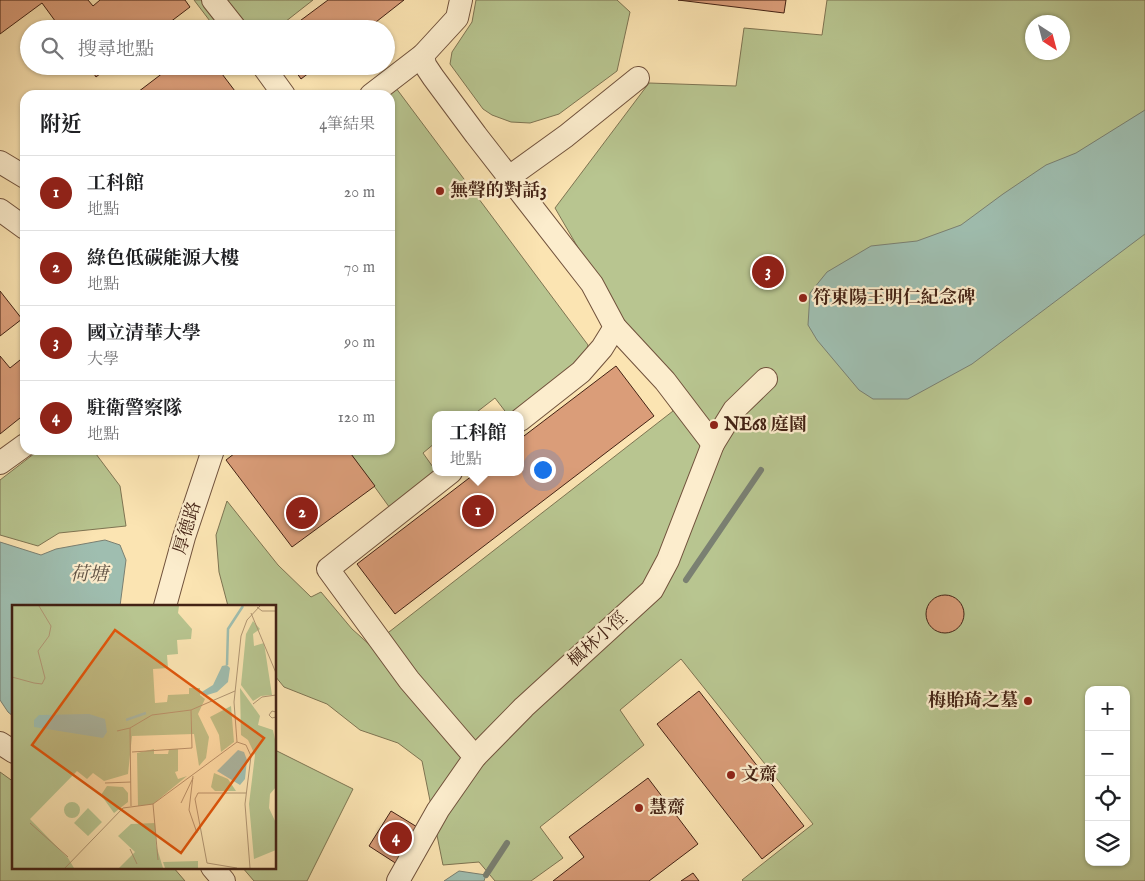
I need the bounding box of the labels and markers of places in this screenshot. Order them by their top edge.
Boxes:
place label: 無聲的對話3 [450,180,547,203]
marker: 無聲的對話3 [434,185,446,197]
pin: 3 [752,253,784,291]
place label: 符東陽王明仁紀念碑 [813,287,975,310]
marker: 符東陽王明仁紀念碑 [797,292,809,304]
place label: NE68 庭園 [723,414,807,437]
marker: NE68 庭園 [708,419,720,431]
pin: 1 [462,492,494,530]
pin: 2 [286,494,318,532]
place label: 梅貽琦之墓 [928,690,1018,713]
marker: 梅貽琦之墓 [1022,695,1034,707]
place label: 文齋 [741,764,777,787]
marker: 文齋 [725,769,737,781]
place label: 慧齋 [649,797,685,820]
marker: 慧齋 [633,802,645,814]
pin: 4 [380,819,412,857]

